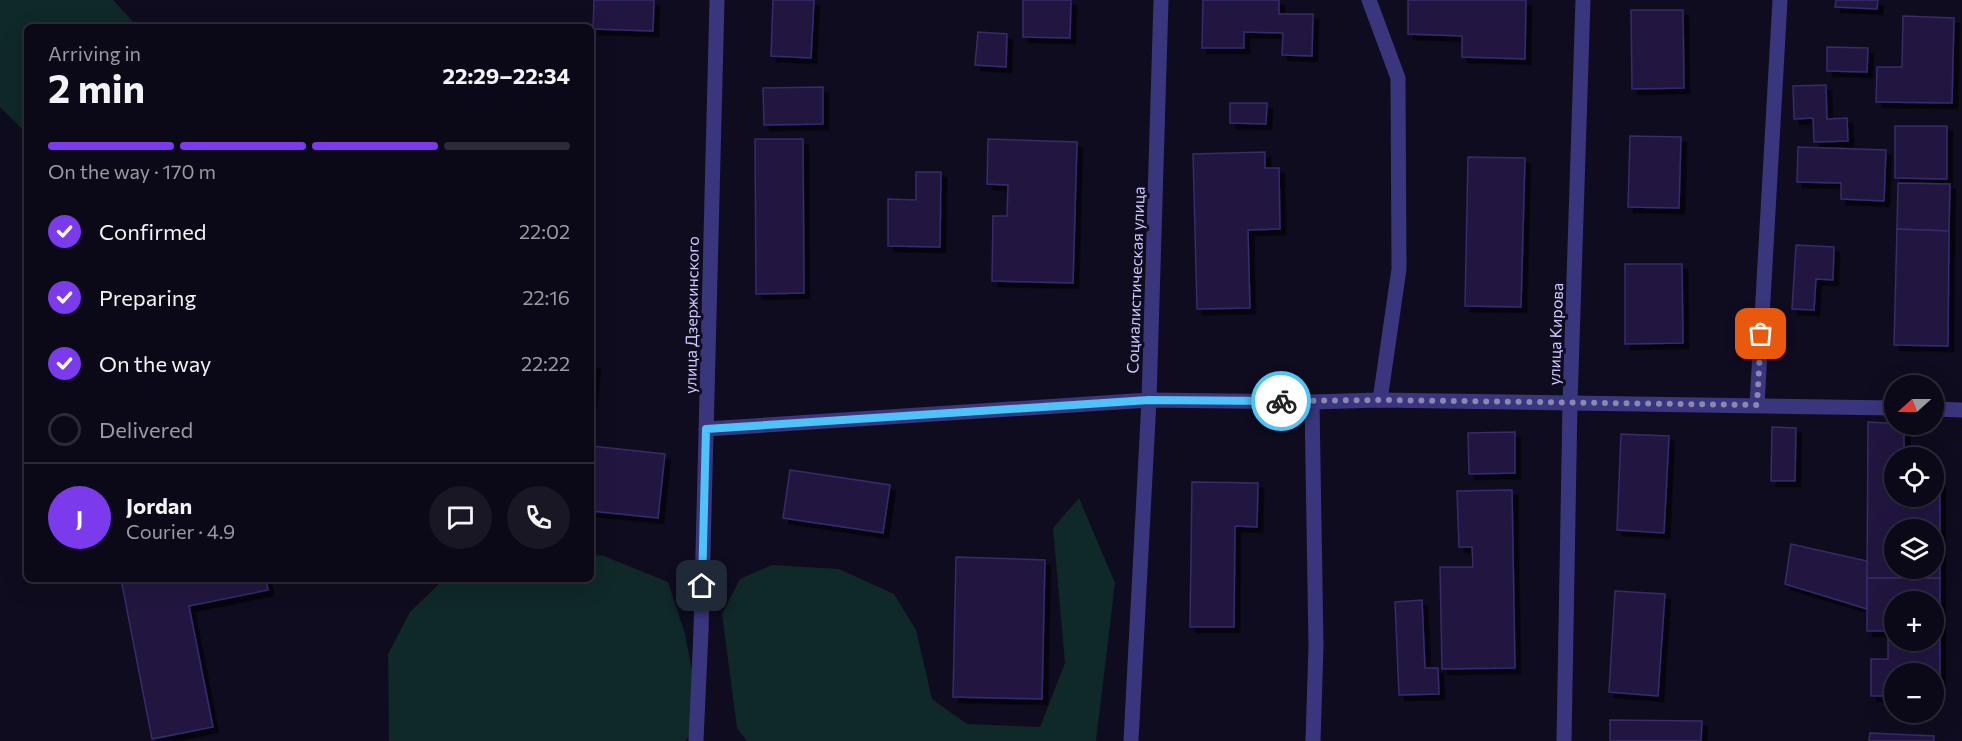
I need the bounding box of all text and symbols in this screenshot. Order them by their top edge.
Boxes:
text: Arriving in [48,41,141,65]
text: 22:29–22:34 [443,62,570,89]
text: 2 min [48,63,145,111]
text: On the way · 170 m [48,159,216,183]
street label: Социалистическая улица [1122,186,1148,374]
icon: check [48,215,81,248]
text: Confirmed [99,218,206,245]
text: 22:02 [519,219,570,243]
street label: улица Дзержинского [680,236,702,394]
icon: check [48,281,81,314]
street label: улица Кирова [1544,282,1566,386]
text: Preparing [99,284,196,311]
text: 22:16 [522,285,570,309]
pin [1735,308,1786,359]
icon: bag [1744,317,1777,350]
icon: check [48,347,81,380]
text: On the way [99,350,211,377]
text: 22:22 [521,351,570,375]
courier [1251,371,1311,431]
north arrow [1884,375,1944,435]
map controls [1884,375,1944,723]
icon: bike [1265,385,1298,418]
text: Delivered [99,416,193,443]
button: locate [1884,447,1944,507]
button: chat [429,486,492,549]
button: phone [507,486,570,549]
text: Jordan [126,492,192,519]
text: J [76,504,83,531]
text: Courier · 4.9 [126,519,235,543]
button: layers [1884,519,1944,579]
pin [676,560,727,611]
icon: home [685,569,718,602]
button: + [1884,591,1944,651]
button: − [1884,663,1944,723]

